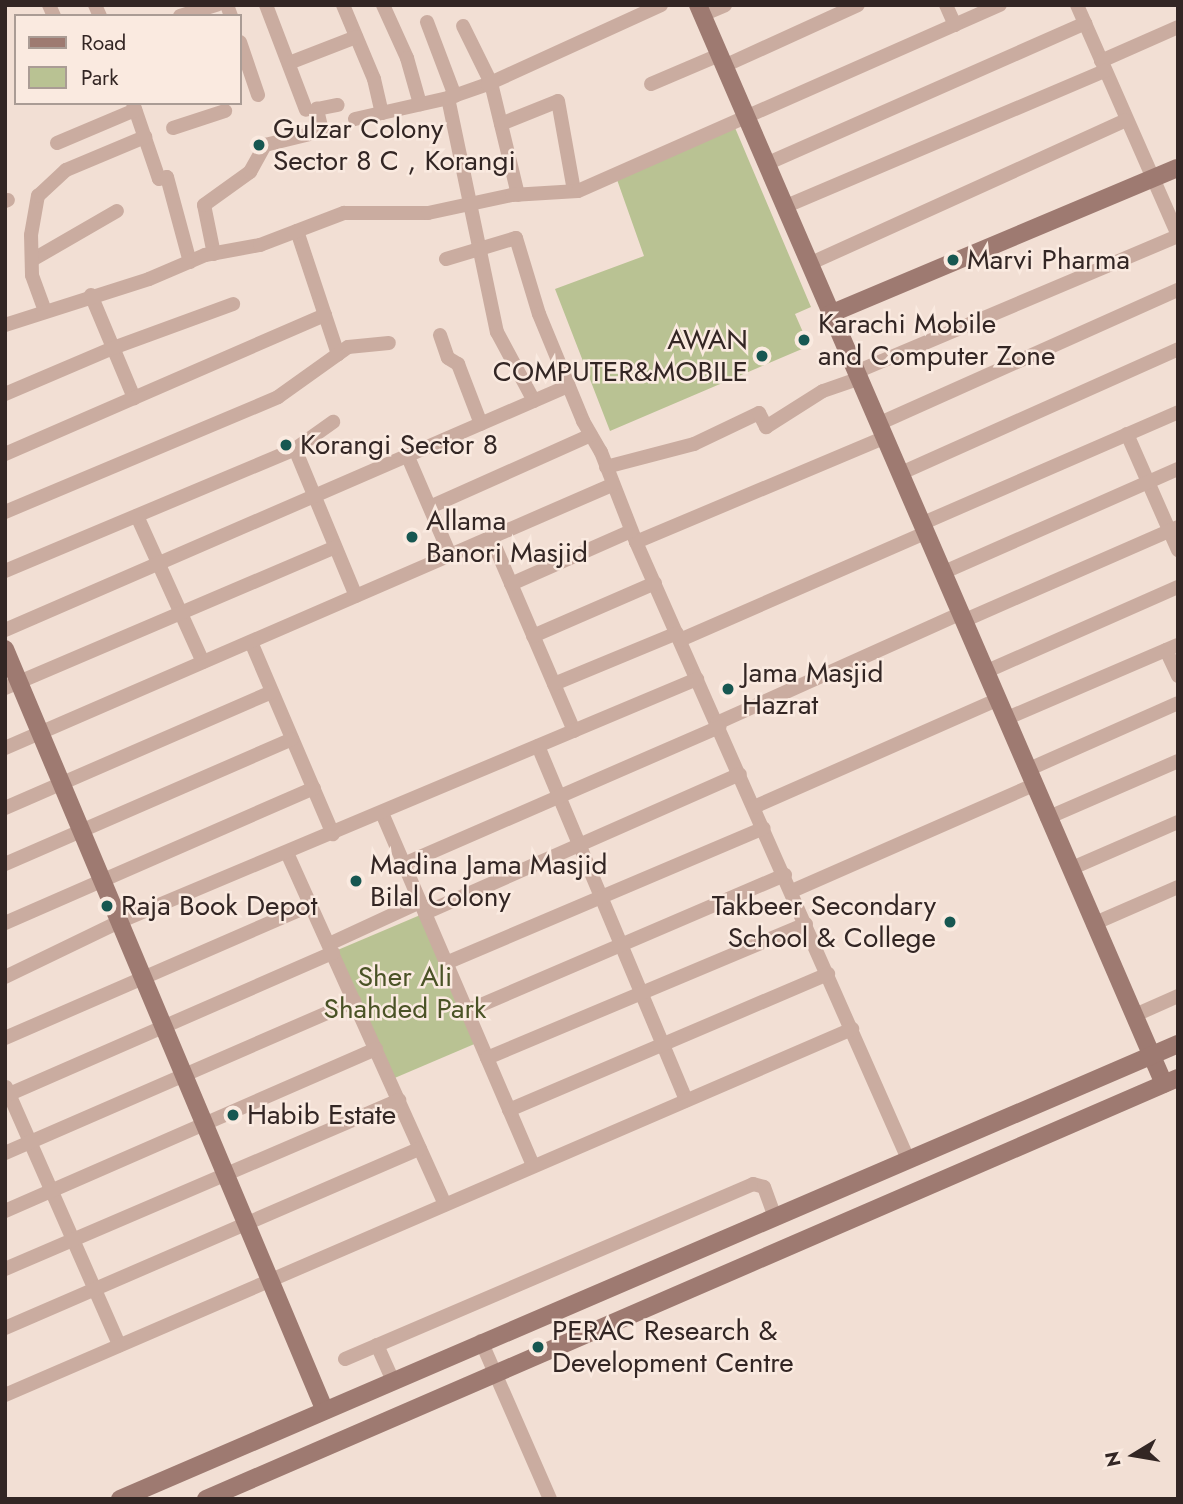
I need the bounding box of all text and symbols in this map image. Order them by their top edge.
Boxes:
legend [14,14,242,105]
text: Road [81,28,126,58]
text: Park [81,63,118,93]
place label: Gulzar Colony Sector 8 C , Korangi [273,112,516,178]
marker: Gulzar Colony Sector 8 C , Korangi [251,137,267,153]
place label: Marvi Pharma [967,243,1130,277]
marker: Marvi Pharma [945,252,961,268]
place label: Karachi Mobile and Computer Zone [818,307,1055,373]
place label: AWAN COMPUTER&MOBILE [493,323,748,389]
marker: Karachi Mobile and Computer Zone [796,332,812,348]
marker: AWAN COMPUTER&MOBILE [754,348,770,364]
place label: Korangi Sector 8 [300,428,498,462]
marker: Korangi Sector 8 [278,437,294,453]
place label: Allama Banori Masjid [426,504,588,570]
marker: Allama Banori Masjid [404,529,420,545]
place label: Jama Masjid Hazrat [742,656,884,722]
marker: Jama Masjid Hazrat [720,681,736,697]
place label: Madina Jama Masjid Bilal Colony [370,848,608,914]
marker: Madina Jama Masjid Bilal Colony [348,873,364,889]
place label: Raja Book Depot [121,889,317,923]
place label: Takbeer Secondary School & College [712,889,936,955]
marker: Raja Book Depot [99,898,115,914]
marker: Takbeer Secondary School & College [942,914,958,930]
park label: Sher Ali Shahded Park [324,960,486,1026]
place label: Habib Estate [247,1098,396,1132]
marker: Habib Estate [225,1107,241,1123]
place label: PERAC Research & Development Centre [552,1314,794,1380]
marker: PERAC Research & Development Centre [530,1339,546,1355]
north arrow [1099,1420,1169,1490]
text: N [1098,1449,1128,1469]

